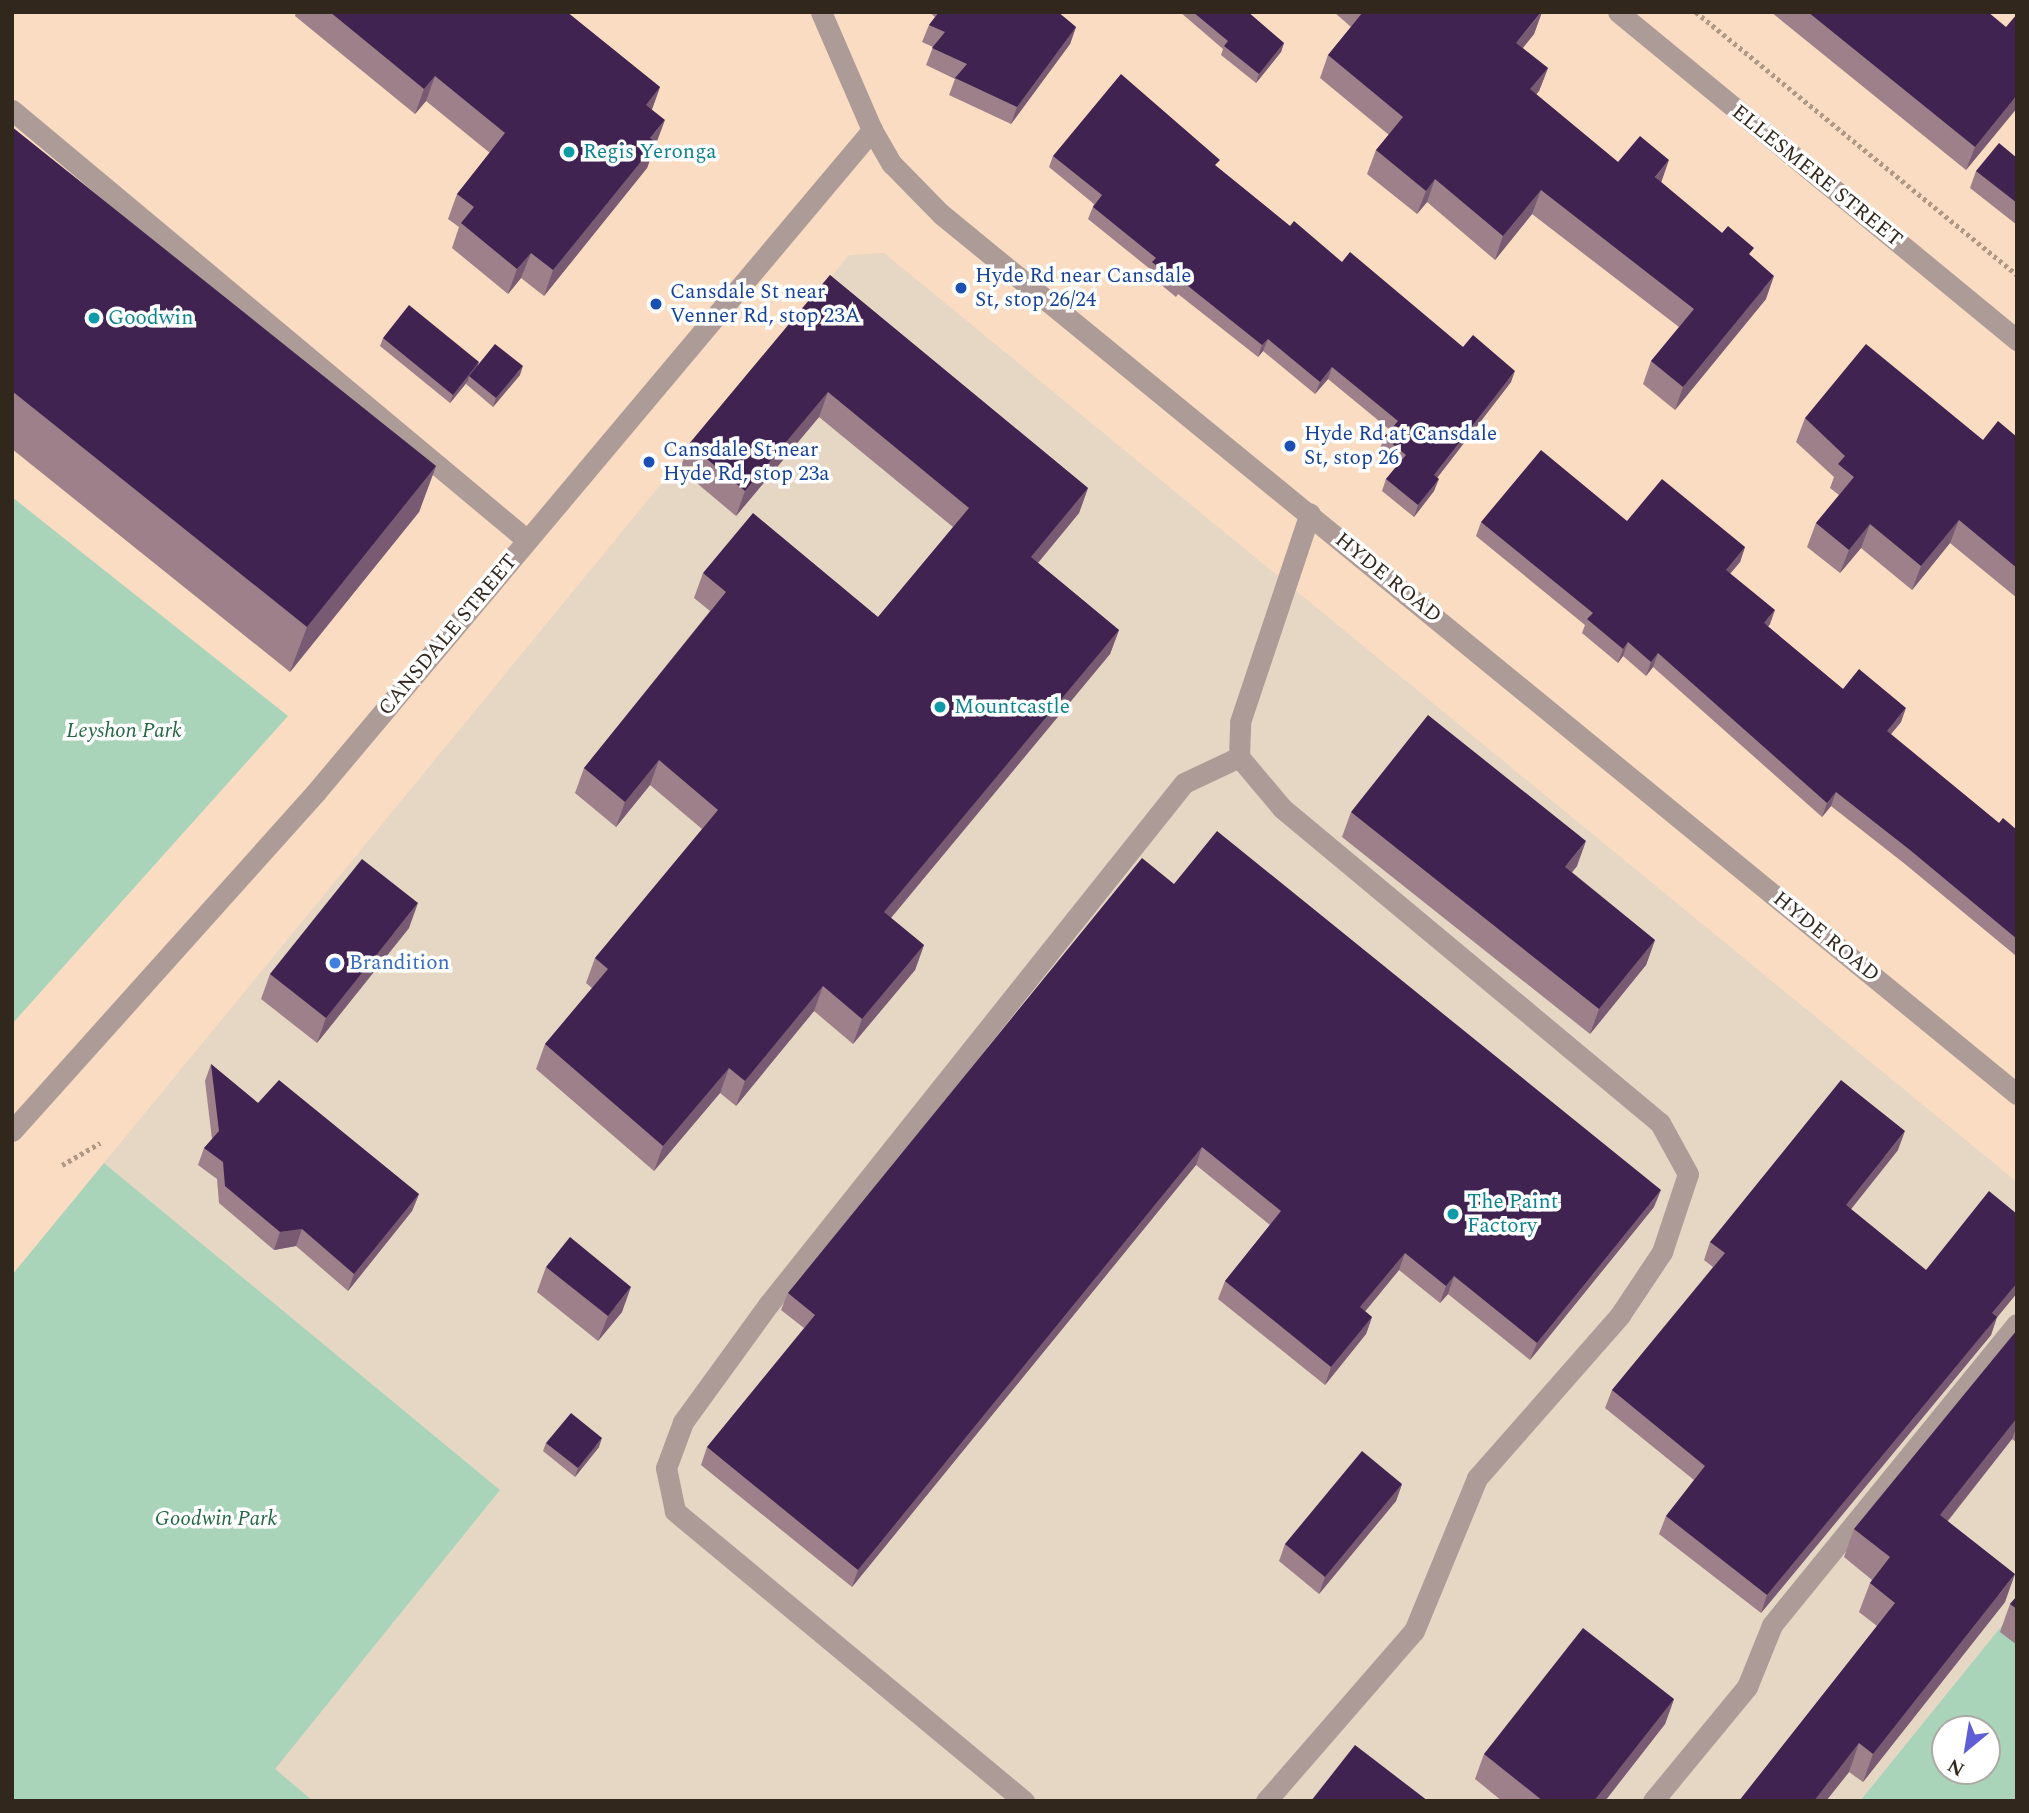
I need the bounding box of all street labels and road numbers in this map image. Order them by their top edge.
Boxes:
street label: ELLESMERE STREET [1727,99,1907,253]
street label: HYDE ROAD [1330,527,1446,629]
street label: CANSDALE STREET [373,549,523,721]
street label: HYDE ROAD [1768,886,1884,988]

